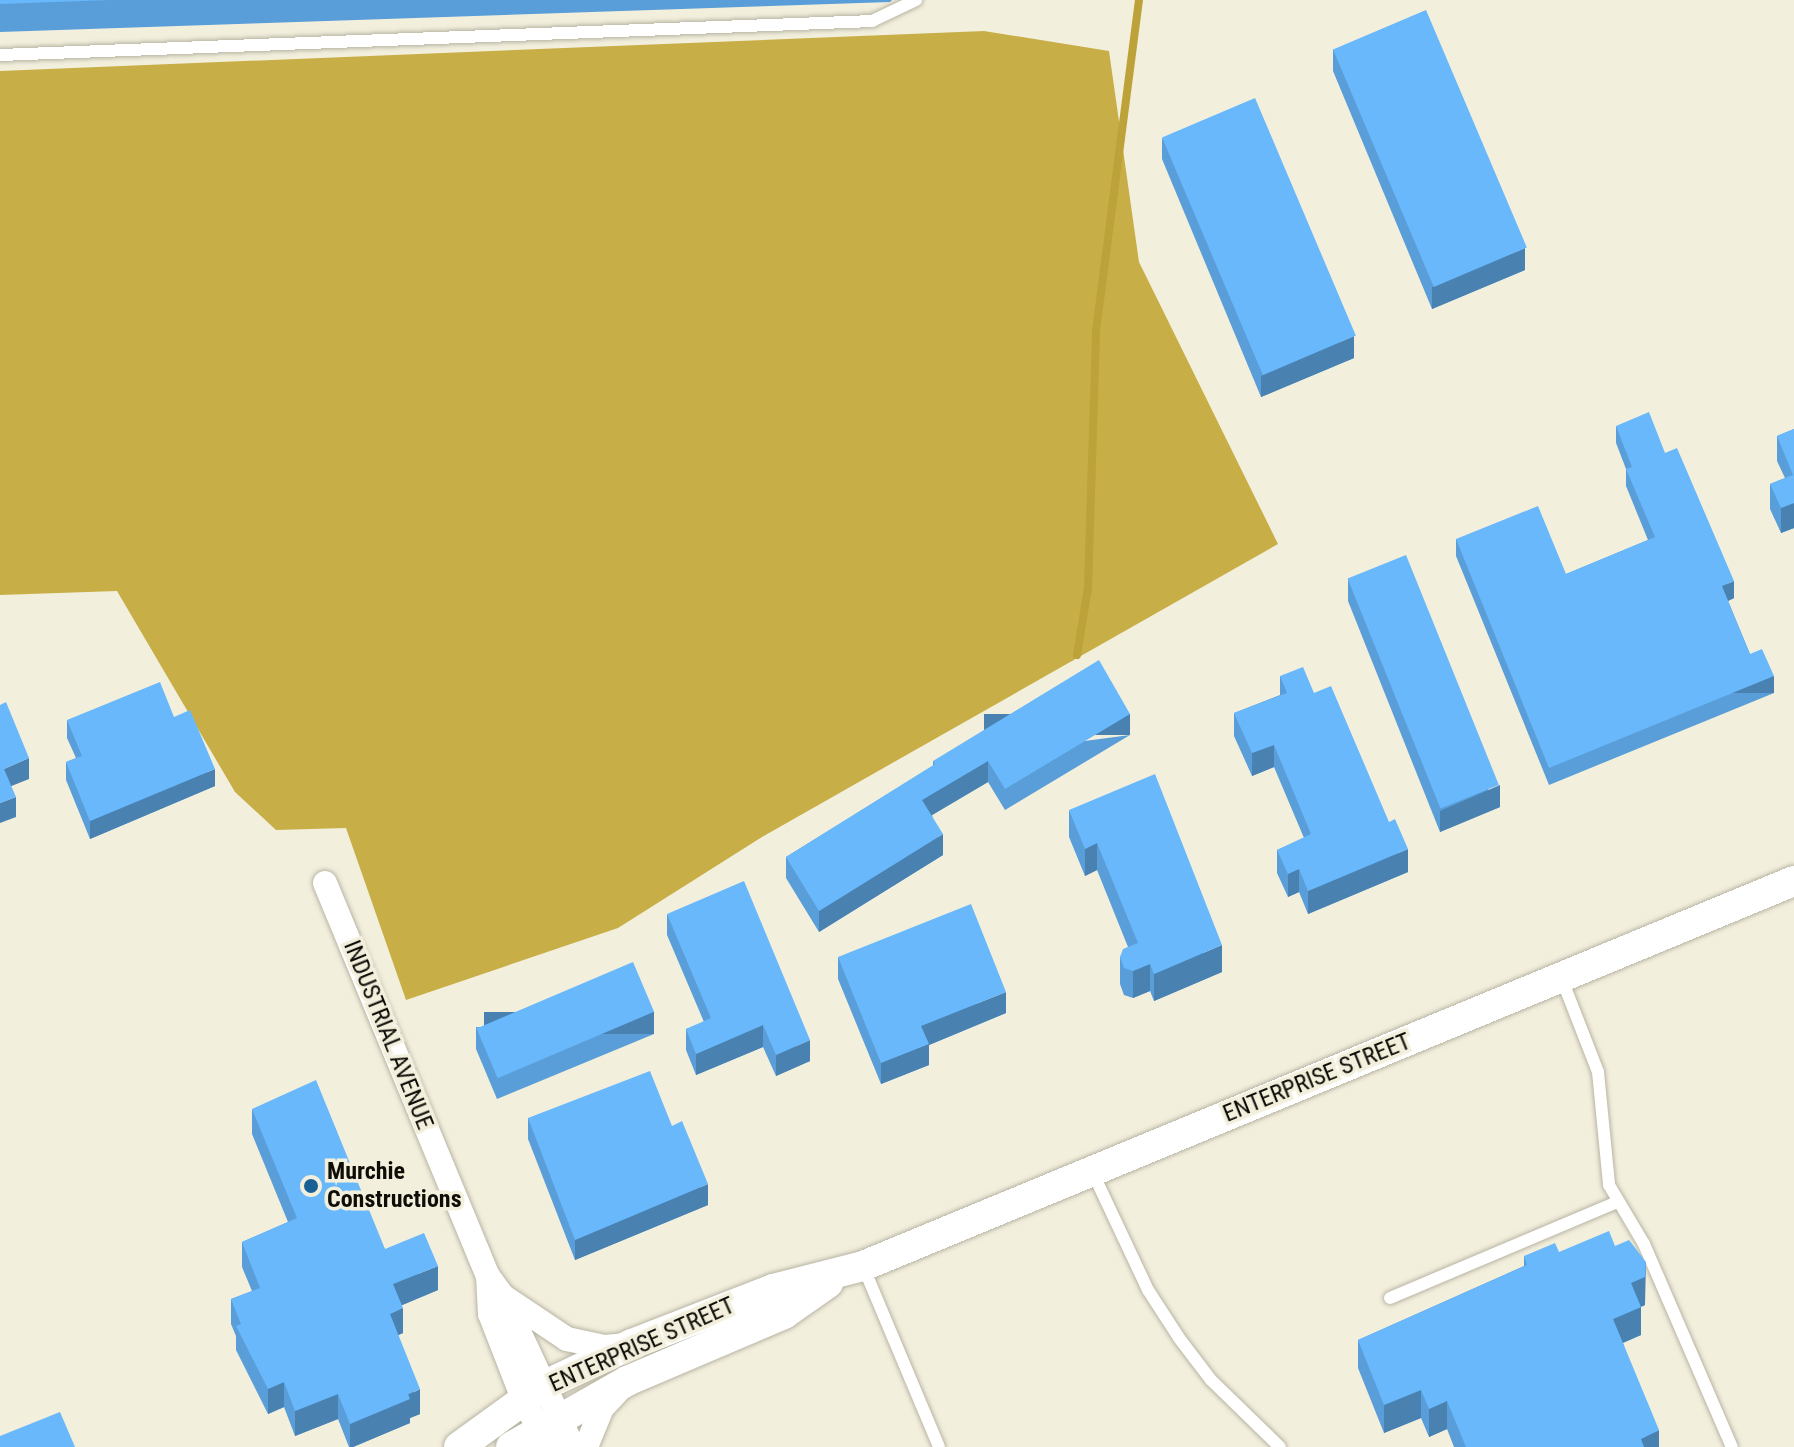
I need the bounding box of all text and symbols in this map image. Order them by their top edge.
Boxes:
street label: INDUSTRIAL AVENUE [337,936,439,1134]
street label: ENTERPRISE STREET [1219,1027,1415,1129]
place label: Murchie Constructions [327,1158,462,1214]
marker: Murchie Constructions [302,1177,320,1195]
street label: ENTERPRISE STREET [545,1291,739,1399]

